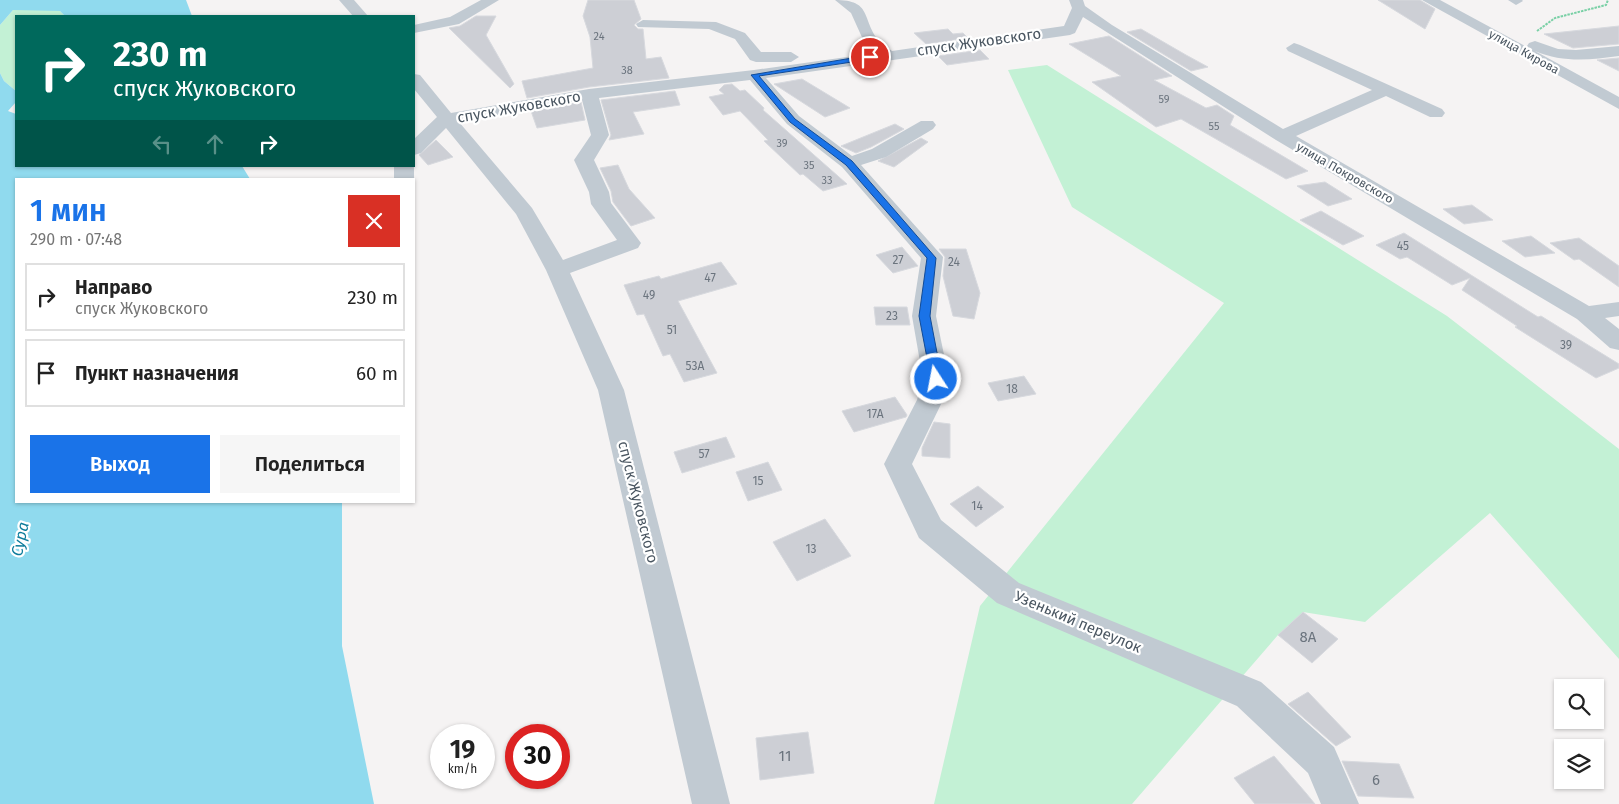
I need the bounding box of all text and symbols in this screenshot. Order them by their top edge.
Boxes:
street label: спуск Жуковского [916,24,1042,60]
street label: улица Кирова [1486,27,1562,77]
house number: 24 [594,30,605,43]
text: 230 m [113,33,207,75]
icon: right [30,35,95,100]
pin [849,36,891,78]
icon: arrive [856,43,884,71]
house number: 38 [621,64,633,77]
text: спуск Жуковского [113,75,296,102]
street label: спуск Жуковского [456,87,582,127]
house number: 59 [1158,93,1170,106]
house number: 55 [1209,120,1220,133]
icon: left [148,130,176,158]
icon: ahead [201,130,229,158]
icon: right [254,130,282,158]
house number: 39 [776,137,788,150]
street label: улица Покровского [1294,140,1396,206]
house number: 35 [804,159,815,172]
house number: 33 [822,174,832,187]
text: 1 мин [30,193,107,229]
button: close [348,195,400,247]
text: 290 m · 07:48 [30,230,122,249]
house number: 45 [1397,239,1409,253]
house number: 27 [892,253,904,267]
house number: 24 [948,255,961,269]
house number: 47 [704,271,716,285]
text: Направо [75,276,152,299]
icon: right [32,283,60,311]
text: 230 m [347,286,398,309]
house number: 49 [643,288,655,302]
text: спуск Жуковского [75,299,208,318]
house number: 23 [886,309,898,323]
house number: 51 [667,323,677,337]
house number: 39 [1560,338,1572,352]
position arrow [909,352,961,404]
icon: arrive [32,359,60,387]
house number: 53А [686,359,705,373]
text: Пункт назначения [75,362,239,385]
text: 60 m [356,362,398,385]
house number: 18 [1006,382,1018,396]
house number: 17А [866,407,884,421]
button: Выход [30,435,210,493]
button: Поделиться [220,435,400,493]
street label: спуск Жуковского [614,439,662,565]
house number: 57 [698,447,710,461]
house number: 15 [752,474,764,488]
house number: 14 [971,499,983,513]
water label: Сура [7,520,33,558]
house number: 13 [805,542,817,556]
street label: Узенький переулок [1012,587,1144,657]
house number: 8А [1300,628,1317,646]
map controls [1554,679,1604,789]
button: search [1554,679,1604,729]
speed limit sign: 30 [505,724,570,789]
text: 19 [450,735,475,765]
button: layers [1554,739,1604,789]
house number: 11 [779,747,791,765]
text: km/h [448,762,477,776]
house number: 6 [1372,771,1380,789]

